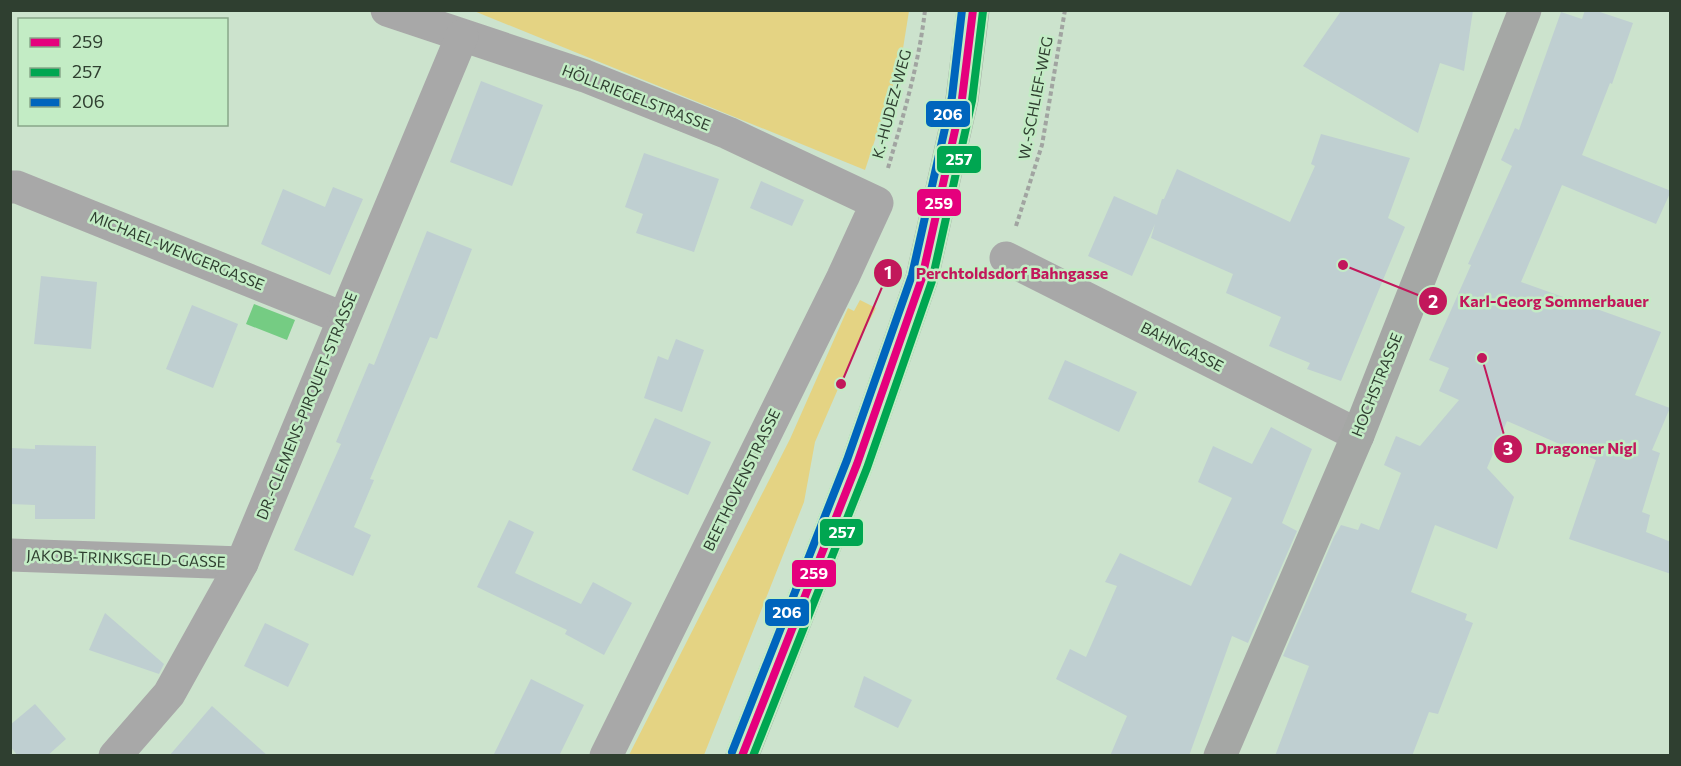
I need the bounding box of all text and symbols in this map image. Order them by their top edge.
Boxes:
legend [18,18,228,126]
text: 259 [72,30,103,52]
street label: W.-SCHLIEF-WEG [1014,35,1056,161]
street label: K.-HUDEZ-WEG [868,47,914,160]
text: 257 [72,60,102,82]
street label: HÖLLRIEGELSTRASSE [560,60,713,134]
text: 206 [72,90,105,112]
line badge: 206 [925,100,971,128]
text: 206 [933,104,963,123]
line badge: 257 [936,145,982,174]
text: 257 [945,149,973,168]
line badge: 259 [916,188,962,217]
text: 259 [925,193,953,212]
street label: MICHAEL-WENGERGASSE [88,207,267,293]
callout: Perchtoldsdorf Bahngasse [873,256,1120,290]
text: 1 [884,261,892,283]
text: Perchtoldsdorf Bahngasse [916,263,1108,282]
callout: Karl-Georg Sommerbauer [1418,284,1661,318]
street label: DR.-CLEMENS-PIRQUET-STRASSE [252,289,360,522]
text: 2 [1428,290,1438,312]
text: Karl-Georg Sommerbauer [1459,291,1649,310]
street label: BAHNGASSE [1138,318,1227,375]
street label: HOCHSTRASSE [1347,330,1405,439]
street label: BEETHOVENSTRASSE [699,405,783,554]
callout: Dragoner Nigl [1493,432,1649,466]
text: 3 [1503,437,1513,459]
text: Dragoner Nigl [1535,438,1637,457]
line badge: 257 [819,518,864,547]
text: 257 [828,522,856,541]
street label: JAKOB-TRINKSGELD-GASSE [26,546,226,570]
line badge: 259 [791,559,837,588]
text: 259 [800,563,828,582]
line badge: 206 [764,598,810,627]
text: 206 [772,602,802,621]

